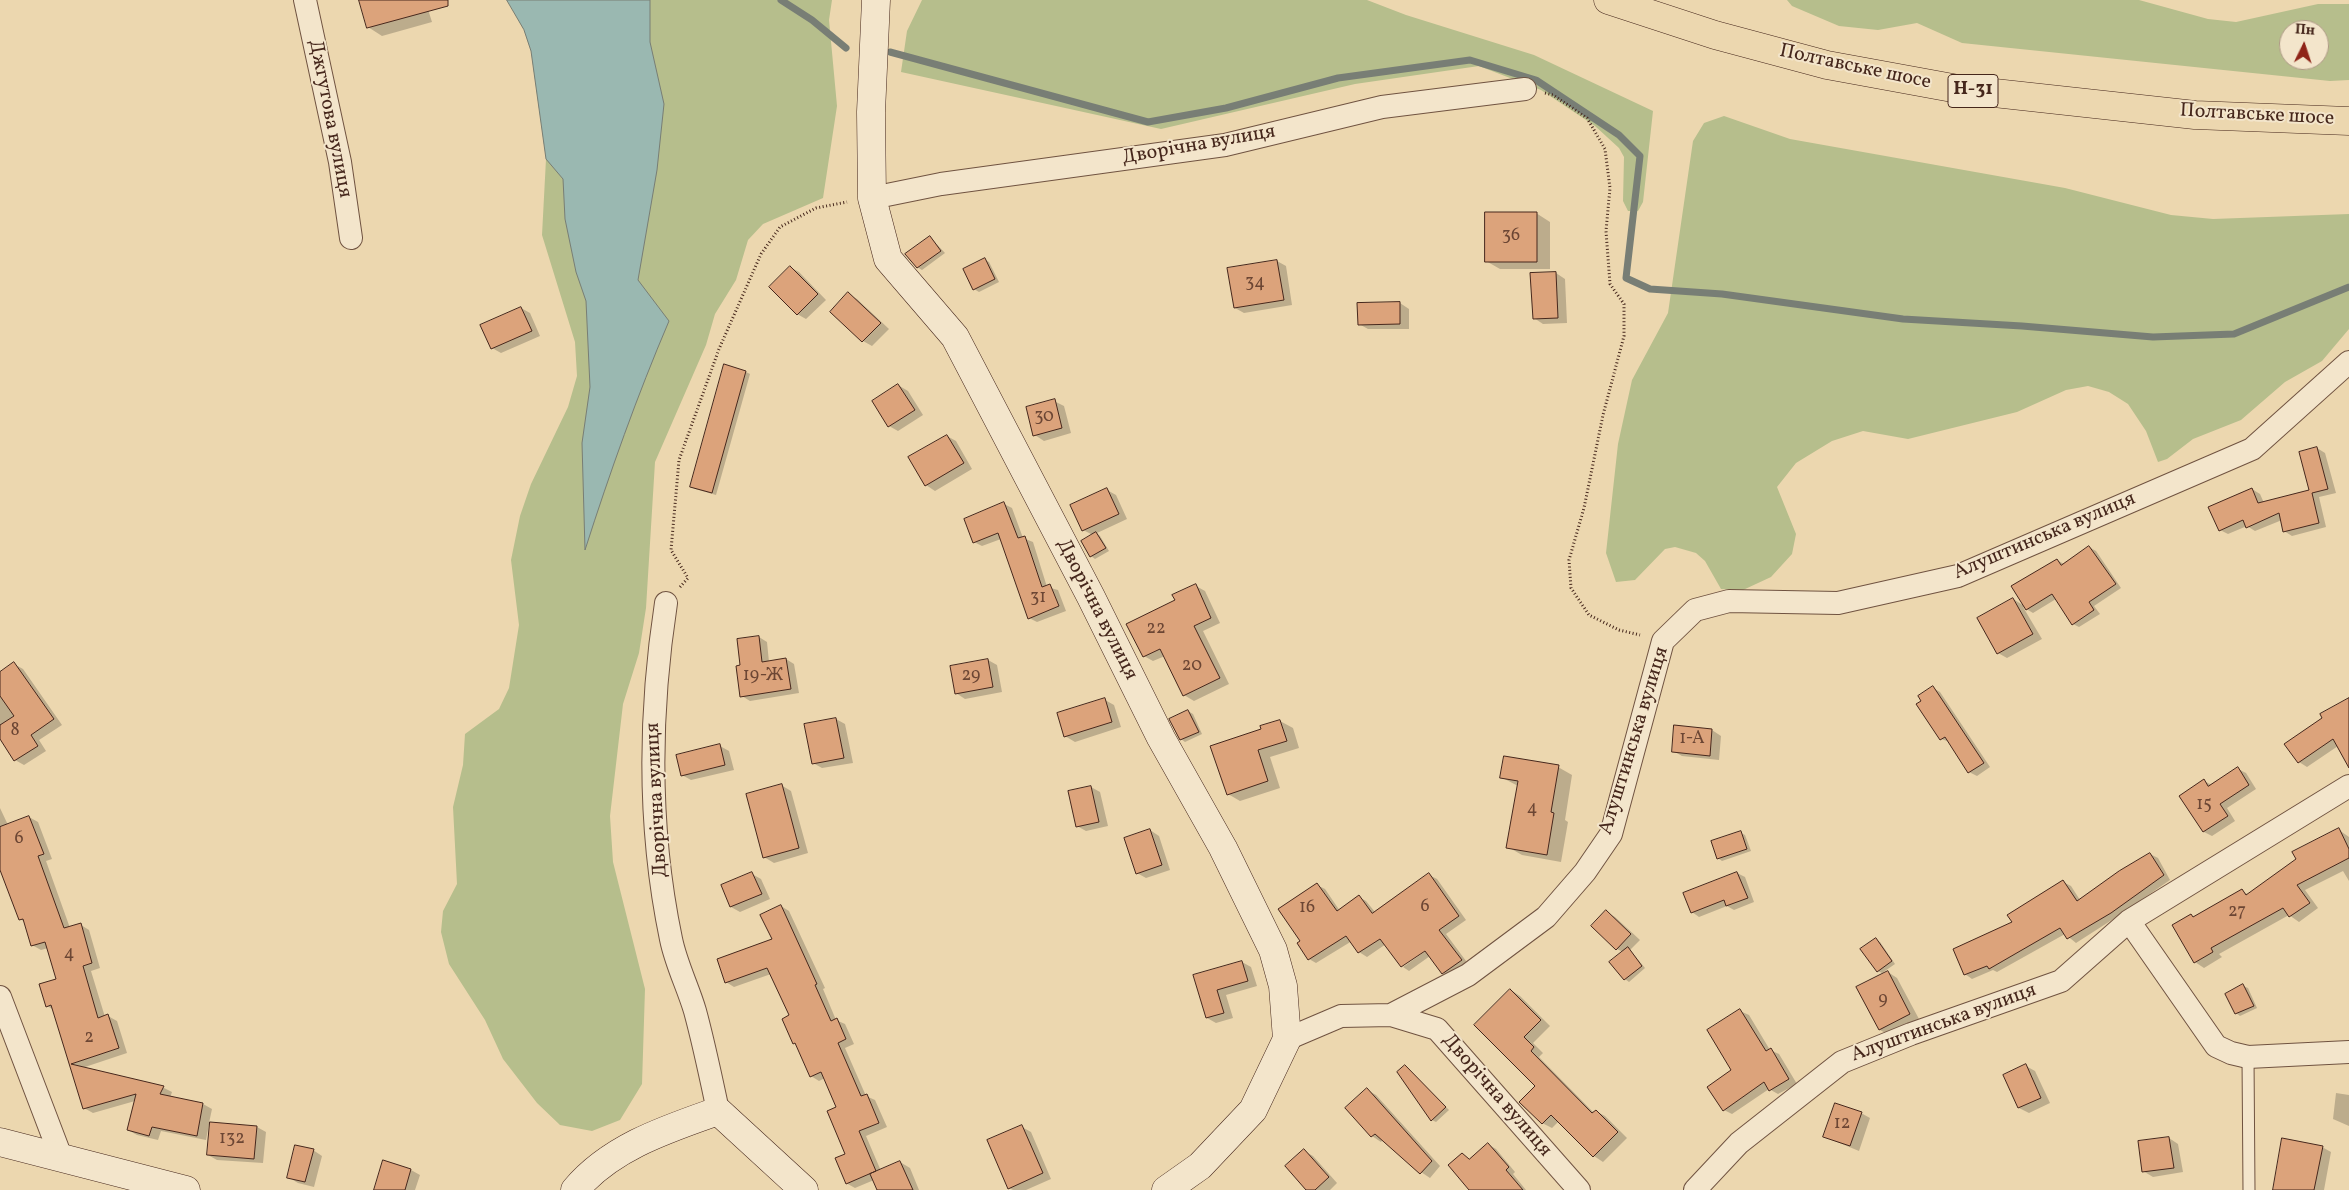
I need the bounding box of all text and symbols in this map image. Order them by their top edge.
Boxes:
north arrow [2279,20,2329,70]
text: Пн [2294,20,2316,41]
street label: Джгутова вулиця [302,38,356,200]
street label: Полтавське шосе [1777,40,1933,96]
road number: Н-31 [1948,74,1998,108]
street label: Полтавське шосе [2179,100,2335,132]
street label: Дворічна вулиця [1120,121,1278,171]
house number: 36 [1502,226,1520,248]
house number: 34 [1245,273,1265,295]
house number: 30 [1034,407,1054,429]
street label: Алуштинська вулиця [1950,488,2140,586]
street label: Дворічна вулиця [1050,535,1142,685]
house number: 31 [1030,588,1046,610]
house number: 22 [1146,619,1166,641]
street label: Алуштинська вулиця [1595,644,1675,838]
house number: 20 [1182,656,1202,678]
house number: 19-Ж [743,666,783,688]
house number: 29 [962,666,980,688]
house number: 8 [10,721,20,743]
street label: Дворічна вулиця [642,722,674,878]
house number: 1-А [1679,729,1705,751]
house number: 15 [2196,795,2212,817]
house number: 4 [1527,799,1537,821]
house number: 6 [14,829,24,851]
house number: 6 [1420,897,1430,919]
house number: 16 [1299,898,1315,920]
house number: 27 [2228,902,2246,924]
house number: 4 [64,944,74,966]
street label: Алуштинська вулиця [1848,979,2040,1069]
house number: 9 [1878,990,1888,1012]
house number: 2 [84,1028,94,1050]
street label: Дворічна вулиця [1436,1030,1556,1162]
house number: 12 [1834,1114,1850,1136]
house number: 132 [219,1129,245,1151]

